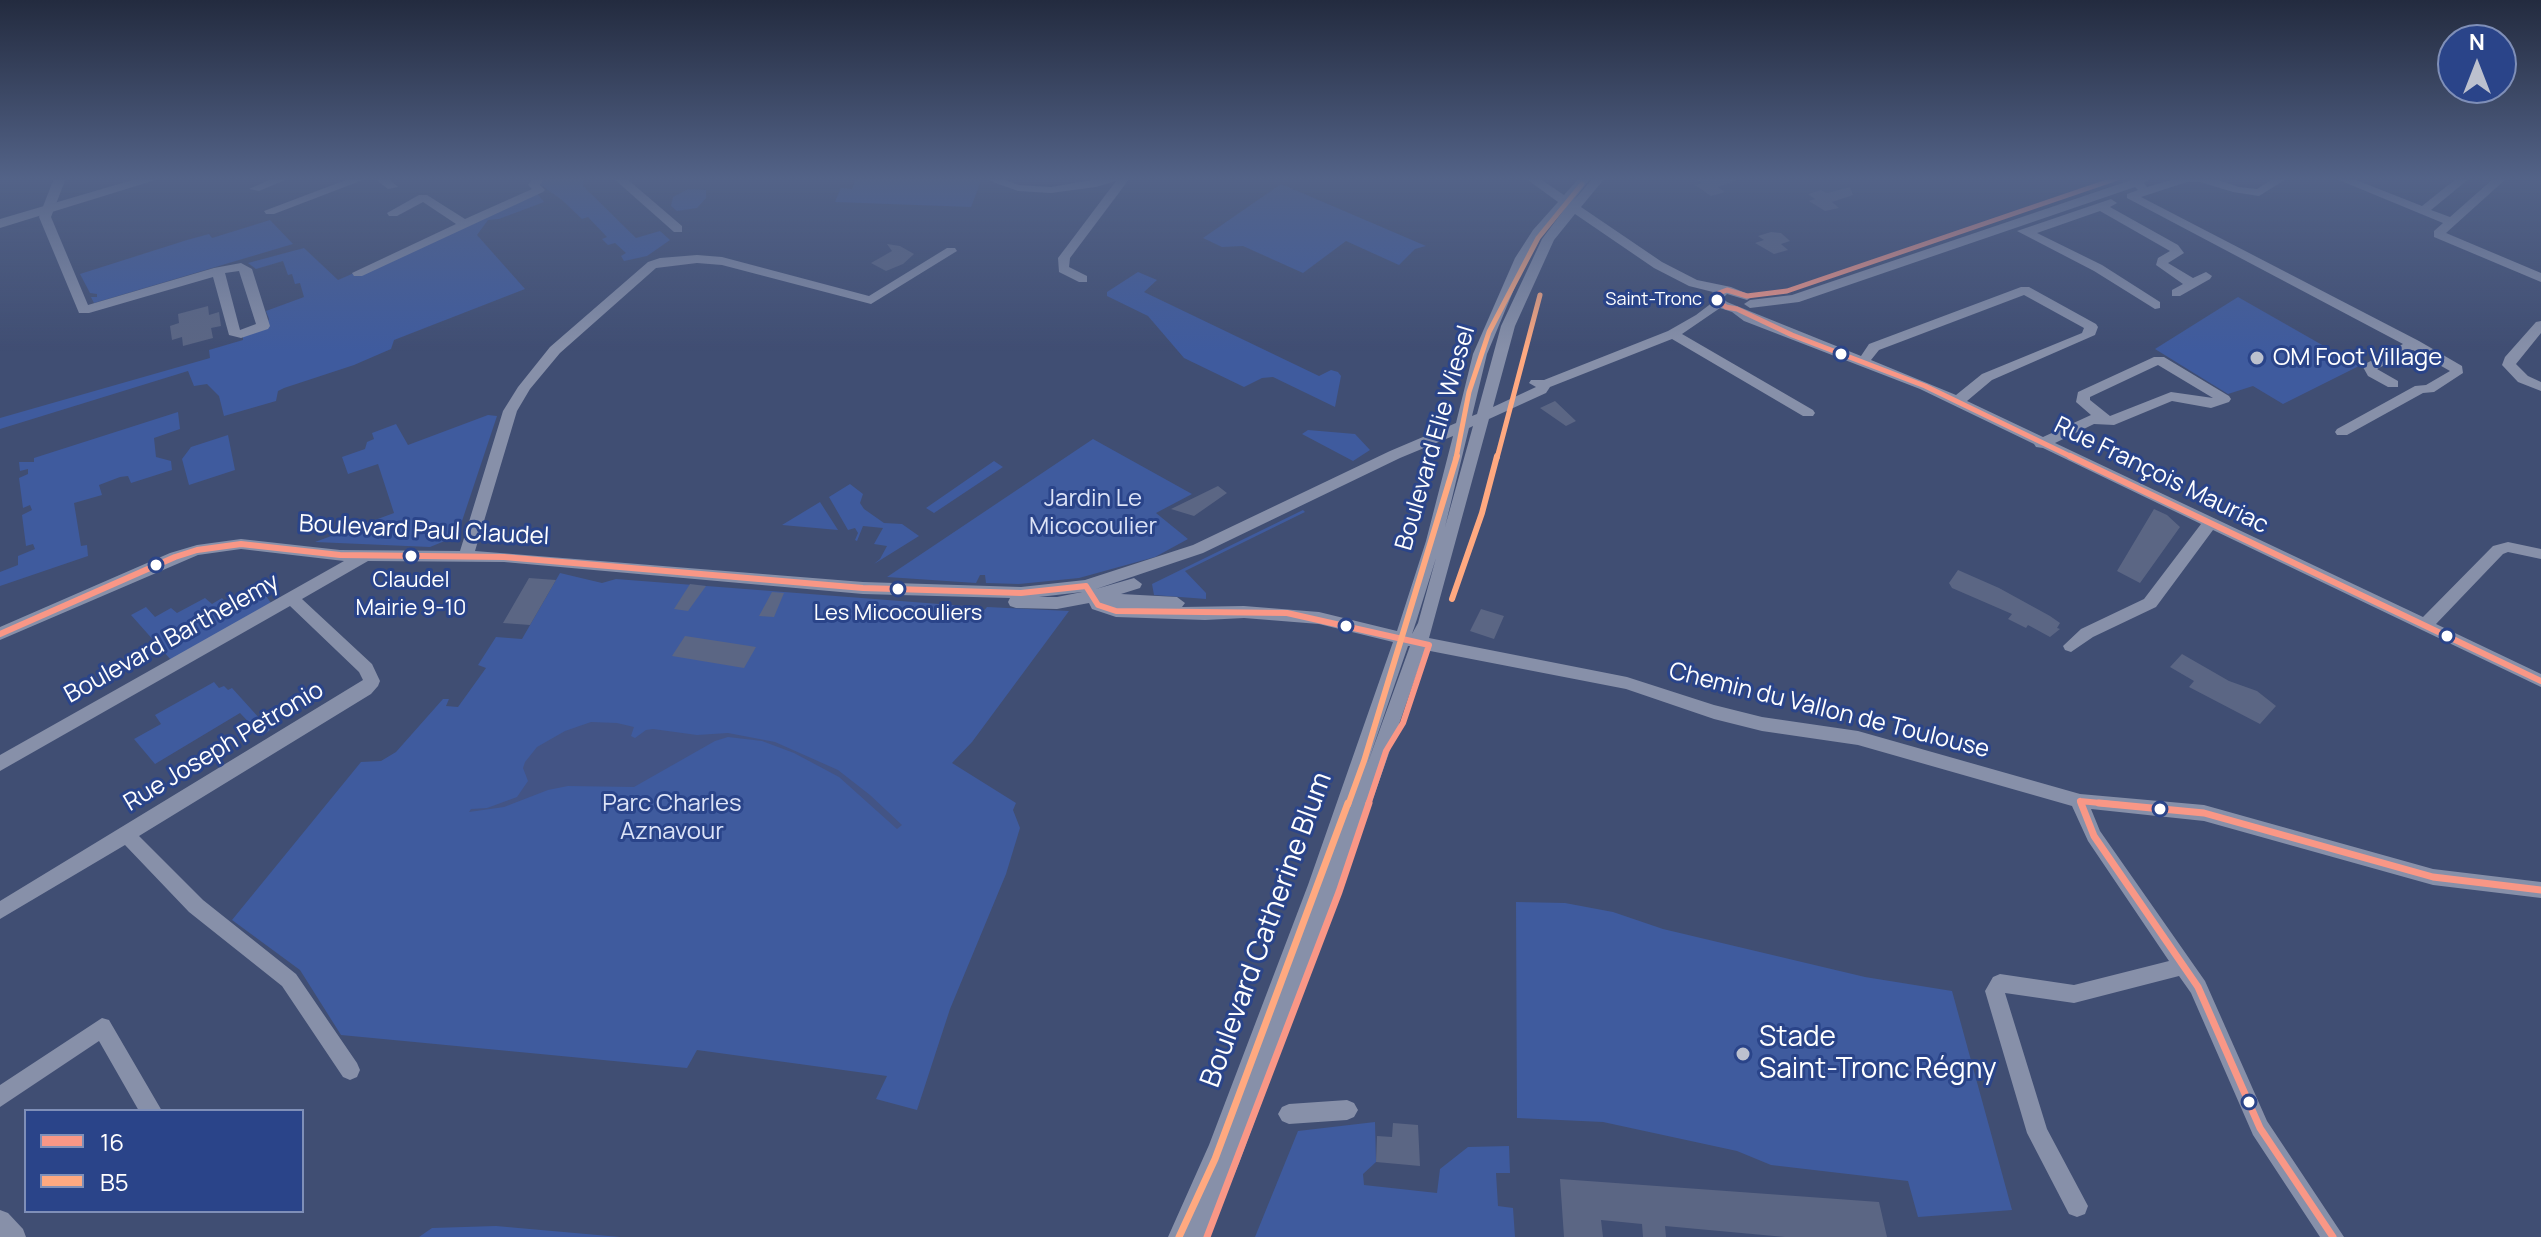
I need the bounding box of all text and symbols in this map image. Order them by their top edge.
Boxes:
north arrow [2437,24,2517,104]
text: N [2469,27,2485,57]
place label: Saint-Tronc [1605,289,1702,311]
marker: Saint-Tronc [1709,292,1725,308]
street label: Boulevard Elie Wiesel [1390,322,1482,554]
place label: OM Foot Village [2273,344,2442,372]
unlabelled marker [1833,346,1849,362]
marker: OM Foot Village [2248,349,2266,367]
street label: Rue François Mauriac [2049,412,2273,540]
park label: Jardin Le Micocoulier [1029,485,1157,541]
street label: Boulevard Paul Claudel [298,510,550,552]
marker: Claudel Mairie 9-10 [403,548,419,564]
unlabelled marker [148,557,164,573]
street label: Boulevard Barthelemy [60,568,284,710]
place label: Claudel Mairie 9-10 [355,568,467,620]
marker: Les Micocouliers [890,581,906,597]
place label: Les Micocouliers [814,601,982,627]
unlabelled marker [1338,618,1354,634]
unlabelled marker [2439,628,2455,644]
street label: Chemin du Vallon de Toulouse [1666,657,1992,765]
street label: Rue Joseph Petronio [119,676,329,818]
street label: Boulevard Catherine Blum [1194,768,1340,1092]
park label: Parc Charles Aznavour [602,790,742,846]
unlabelled marker [2152,801,2168,817]
place label: Stade Saint-Tronc Régny [1759,1021,1996,1087]
marker: Stade Saint-Tronc Régny [1734,1045,1752,1063]
unlabelled marker [2241,1094,2257,1110]
legend [24,1109,304,1213]
text: 16 [100,1125,124,1158]
text: B5 [100,1165,129,1198]

